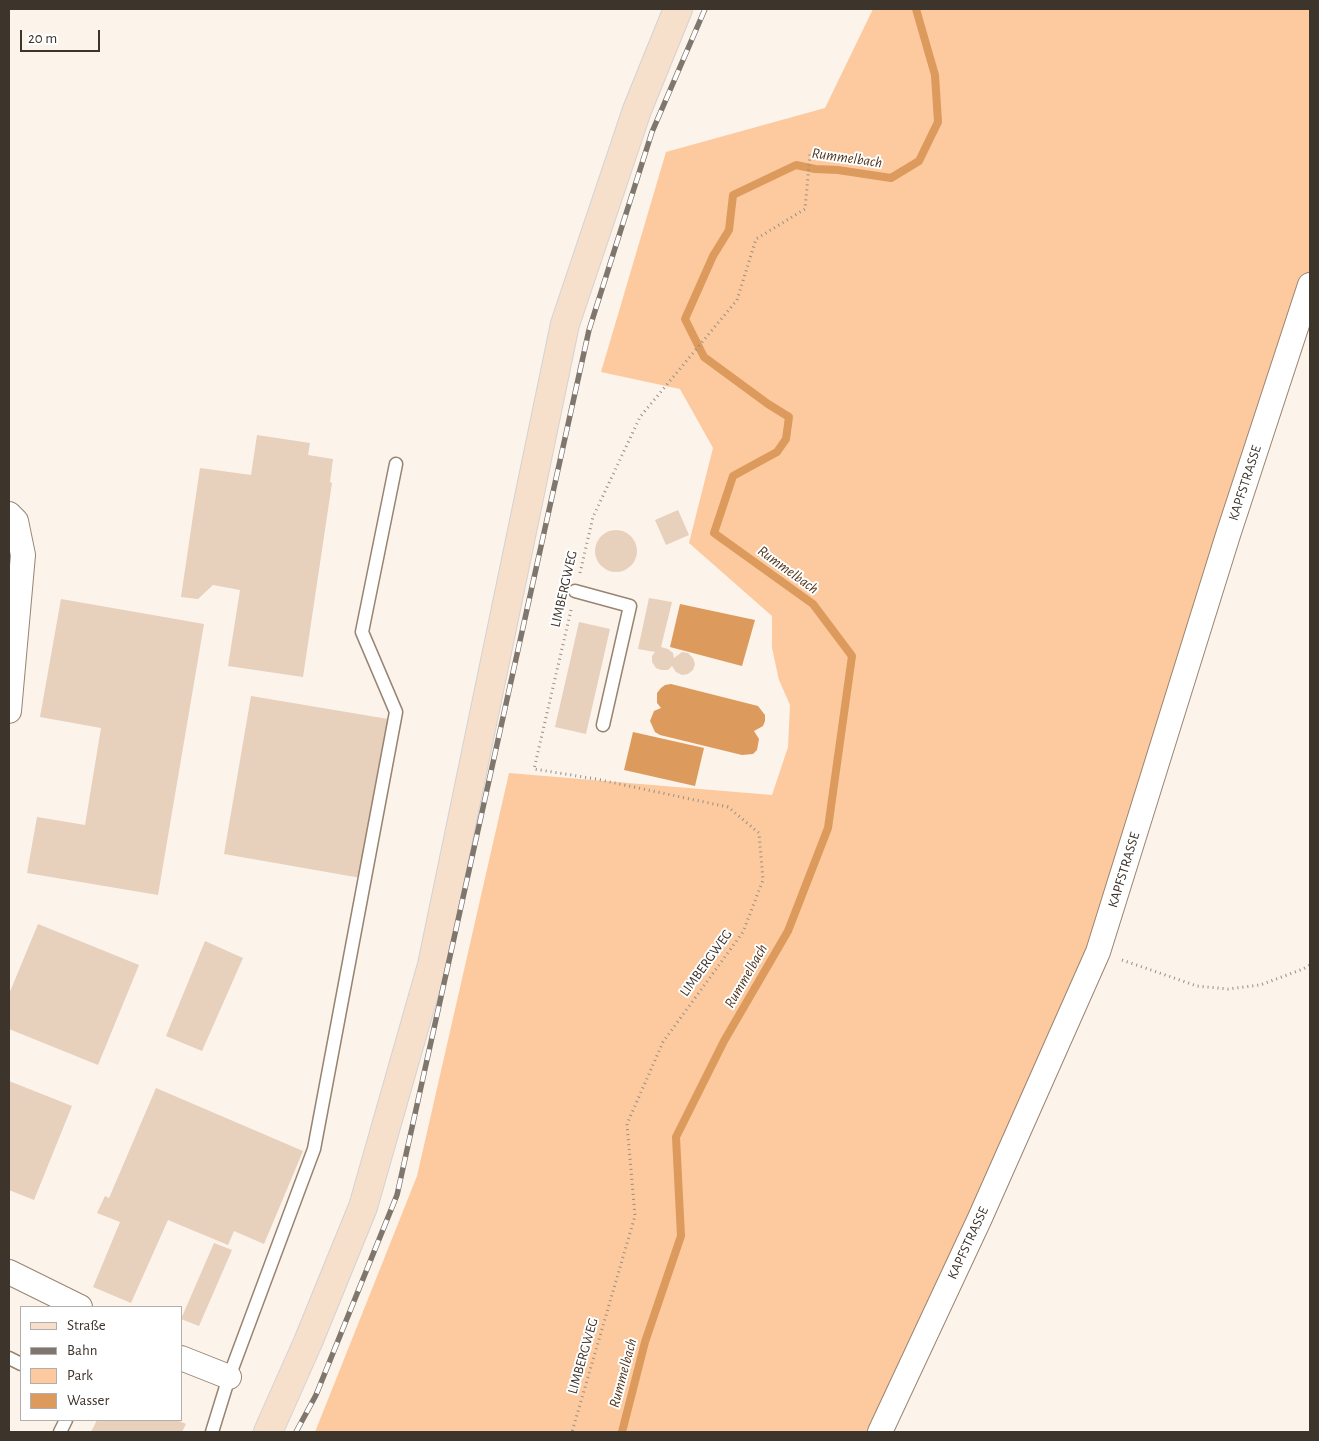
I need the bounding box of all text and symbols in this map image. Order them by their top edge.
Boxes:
scale bar [22,20,102,52]
text: 20 m [28,31,57,46]
water label: Rummelbach [811,144,883,172]
street label: KAPFSTRASSE [1225,443,1265,523]
water label: Rummelbach [754,542,822,598]
street label: LIMBERGWEG [547,549,581,629]
street label: KAPFSTRASSE [1105,830,1143,910]
street label: LIMBERGWEG [676,926,736,1000]
water label: Rummelbach [720,941,772,1011]
street label: KAPFSTRASSE [944,1204,992,1282]
legend [20,1306,182,1421]
street label: LIMBERGWEG [564,1316,602,1396]
text: Straße [67,1318,106,1333]
water label: Rummelbach [605,1336,641,1410]
text: Bahn [67,1343,97,1358]
text: Park [67,1368,93,1383]
text: Wasser [67,1393,109,1408]

